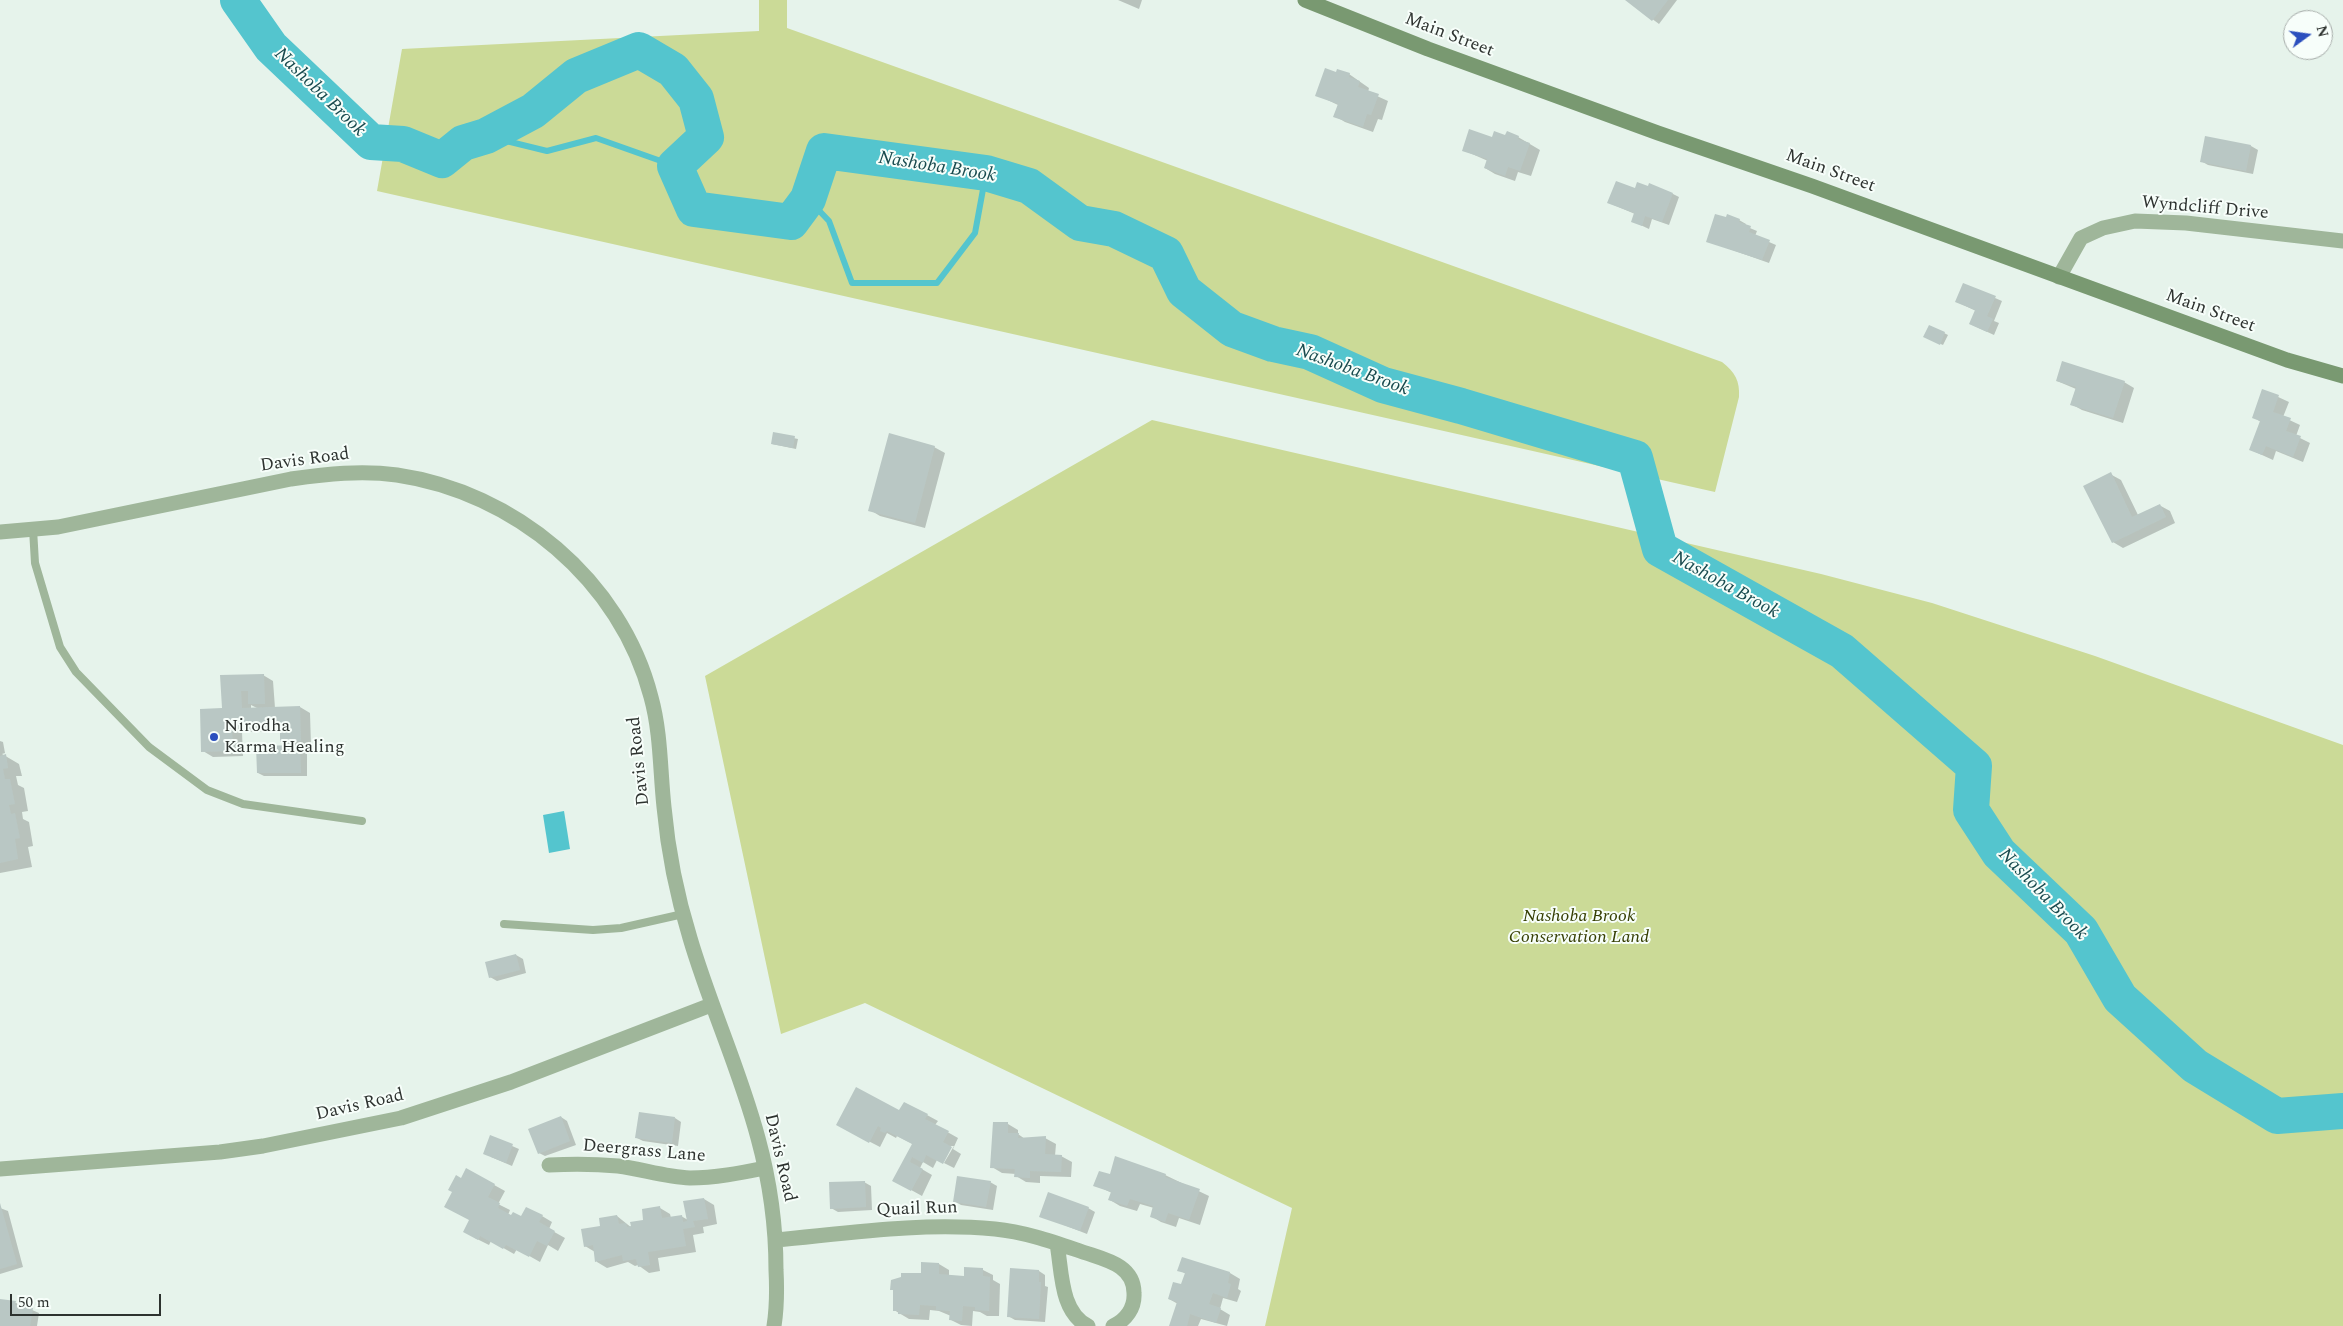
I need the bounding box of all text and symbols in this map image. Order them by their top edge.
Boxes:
street label: Main Street [1401,9,1497,63]
north arrow [2283,10,2333,60]
text: N [2310,23,2334,40]
water label: Nashoba Brook [268,44,370,142]
street label: Main Street [1782,146,1878,198]
water label: Nashoba Brook [877,147,997,189]
street label: Wyndcliff Drive [2141,193,2269,225]
street label: Main Street [2162,286,2258,338]
water label: Nashoba Brook [1292,340,1412,402]
street label: Davis Road [259,444,351,478]
water label: Nashoba Brook [1667,547,1783,625]
street label: Davis Road [625,715,655,807]
place label: Nirodha Karma Healing [224,716,344,759]
marker: Nirodha Karma Healing [208,731,220,743]
water label: Nashoba Brook [1993,844,2091,946]
park label: Nashoba Brook Conservation Land [1509,906,1649,949]
street label: Davis Road [314,1085,406,1127]
street label: Davis Road [758,1112,800,1204]
street label: Deergrass Lane [582,1136,706,1168]
street label: Quail Run [876,1198,958,1222]
scale bar [12,1284,164,1316]
text: 50 m [18,1291,50,1314]

